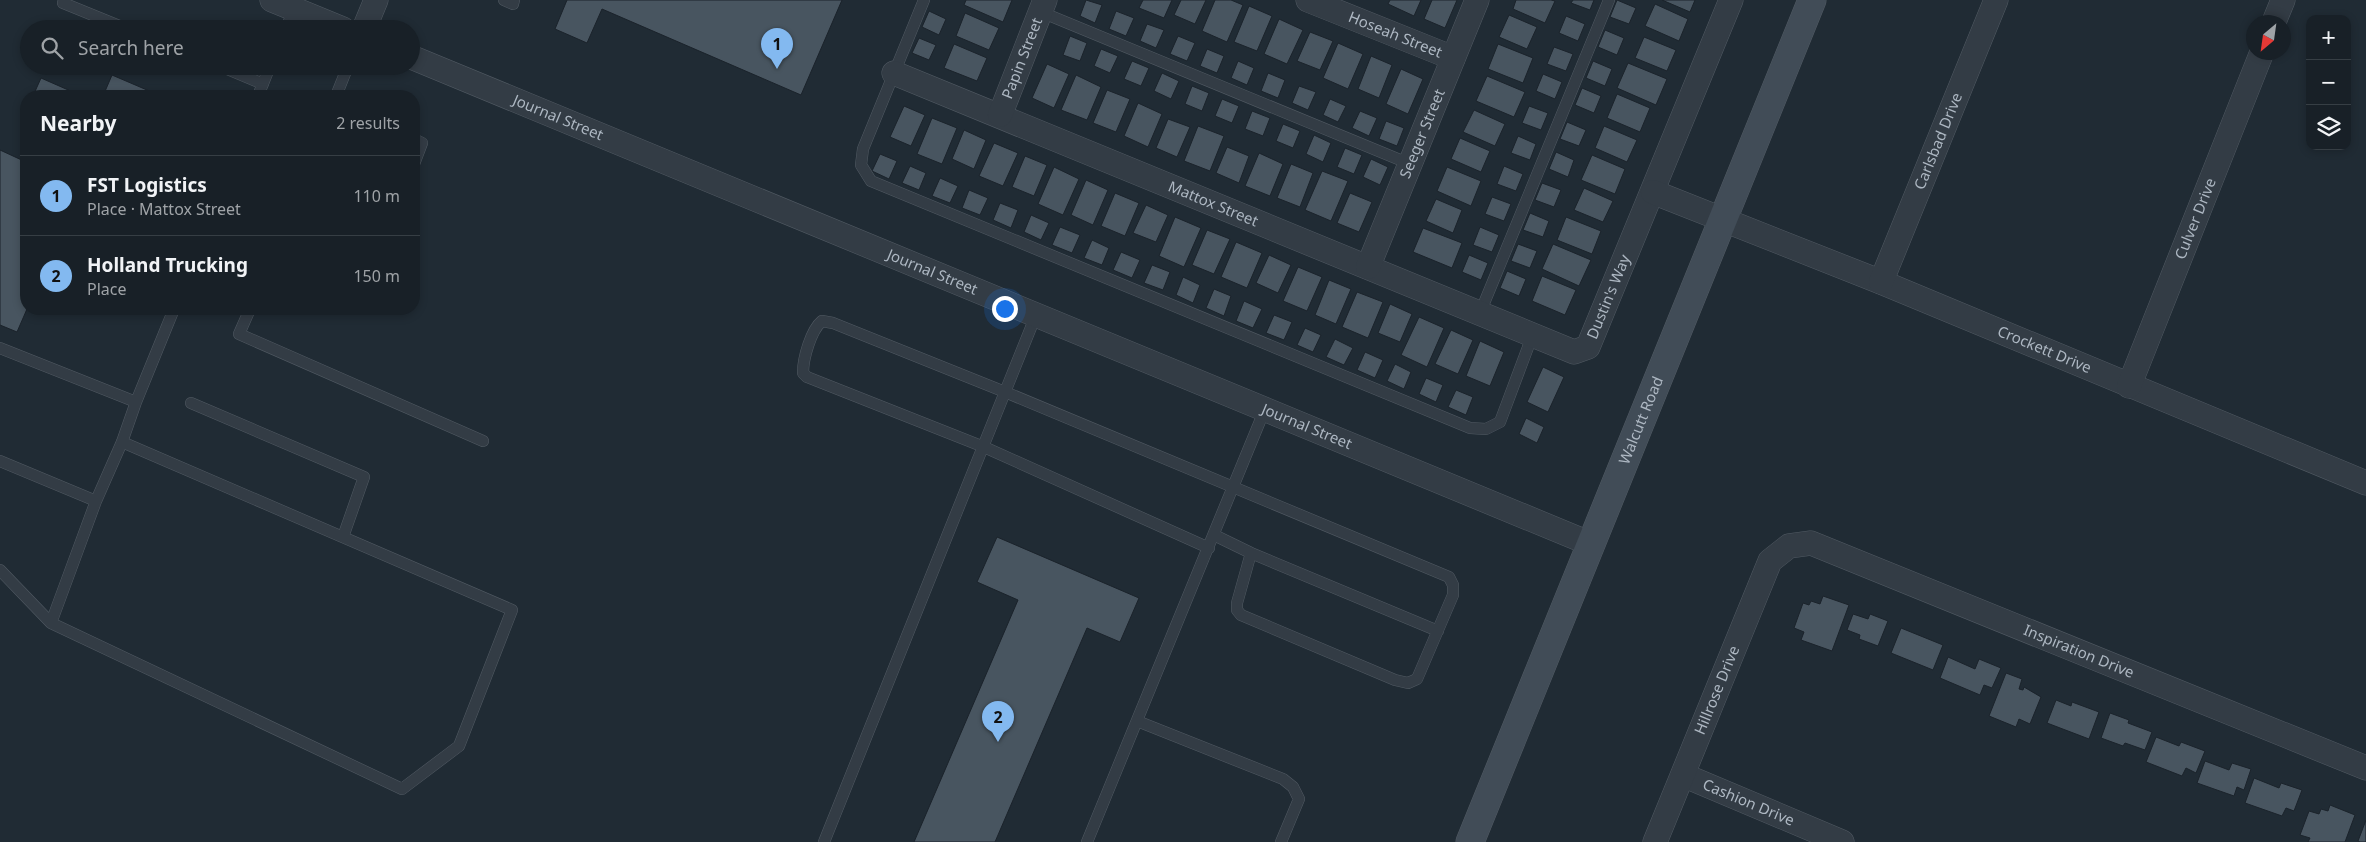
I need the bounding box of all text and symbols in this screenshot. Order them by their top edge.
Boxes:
street label: Hoseah Street [1346,6,1446,62]
street label: Papin Street [996,14,1046,101]
north arrow [2246,15,2291,60]
map controls [2306,15,2351,150]
button: + [2306,15,2351,60]
search box [20,20,420,75]
pin: 1 [761,28,793,69]
icon: search [38,34,66,62]
text: Search here [78,35,184,61]
button: − [2306,60,2351,105]
street label: Seeger Street [1394,85,1449,181]
street label: Journal Street [508,88,607,145]
street label: Carlsbad Drive [1909,89,1966,192]
button: layers [2306,105,2351,150]
text: Nearby [40,109,116,137]
text: 2 results [336,112,400,134]
text: FST Logistics [87,172,207,198]
street label: Culver Drive [2169,175,2220,262]
street label: Mattox Street [1166,176,1262,231]
text: 1 [51,185,61,207]
text: 110 m [353,185,400,207]
text: Place · Mattox Street [87,198,241,220]
street label: Journal Street [883,243,981,299]
street label: Dustin's Way [1581,251,1634,342]
text: Holland Trucking [87,252,248,278]
text: 2 [51,265,61,287]
text: 150 m [353,265,400,287]
text: Place [87,278,127,300]
your location [992,296,1018,322]
street label: Crockett Drive [1995,320,2095,377]
street label: Walcutt Road [1613,373,1667,467]
street label: Journal Street [1257,397,1356,454]
street label: Inspiration Drive [2021,619,2137,682]
street label: Hillrose Drive [1689,642,1743,737]
pin: 2 [982,701,1014,742]
street label: Cashion Drive [1700,773,1798,830]

